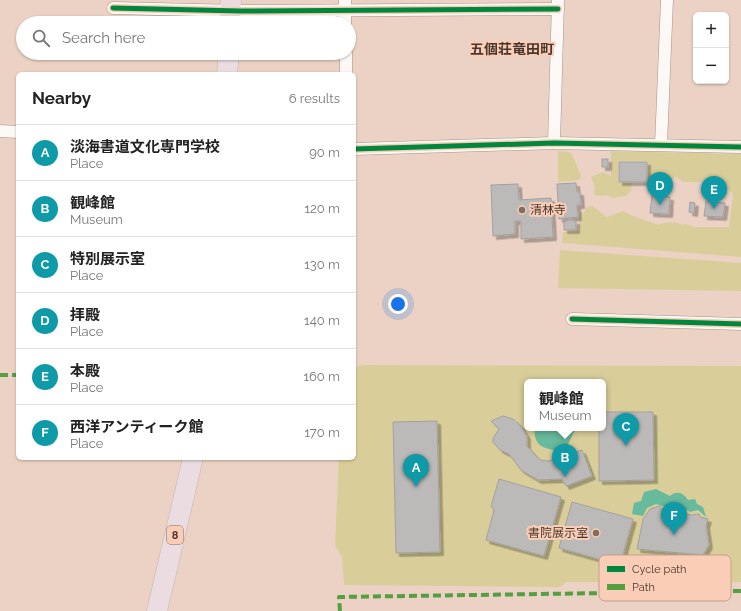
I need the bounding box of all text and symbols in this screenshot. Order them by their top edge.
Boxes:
map controls [693,12,729,84]
button: + [693,12,729,48]
search box [16,16,356,60]
icon: search [30,27,52,49]
text: Search here [62,29,145,47]
district label: 五個荘竜田町 [470,41,554,57]
button: − [693,48,729,84]
text: Nearby [32,88,91,108]
text: 6 results [289,91,340,106]
text: 淡海書道文化専門学校 [70,138,220,156]
text: A [41,145,49,160]
text: 90 m [309,145,340,160]
text: Place [70,156,103,171]
pin: D [647,172,673,205]
pin: E [701,176,727,209]
text: 観峰館 [70,194,115,212]
text: B [41,201,49,216]
text: 120 m [304,201,340,216]
place label: 清林寺 [530,203,566,217]
marker: 清林寺 [517,205,527,215]
text: Museum [70,212,123,227]
text: 特別展示室 [70,250,145,268]
text: C [41,257,49,272]
text: 130 m [304,257,340,272]
text: Place [70,268,103,283]
your location [388,294,408,314]
text: 拝殿 [70,306,100,324]
text: D [40,313,50,328]
text: 140 m [304,313,340,328]
text: Place [70,324,103,339]
text: 本殿 [70,362,100,380]
text: E [41,369,49,384]
text: 160 m [303,369,340,384]
popup [524,379,606,431]
text: Place [70,380,103,395]
text: 観峰館 [539,390,584,408]
text: Museum [539,408,591,423]
pin: C [613,413,639,446]
text: 西洋アンティーク館 [70,418,204,436]
text: F [41,425,49,440]
text: 170 m [304,425,340,440]
text: Place [70,436,103,451]
pin: B [552,444,578,477]
pin: A [403,454,429,487]
pin: F [661,502,687,535]
road number: 8 [167,526,183,544]
place label: 書院展示室 [528,526,588,540]
marker: 書院展示室 [591,528,601,538]
legend [599,555,731,601]
text: Cycle path [632,563,686,576]
text: Path [632,581,655,594]

